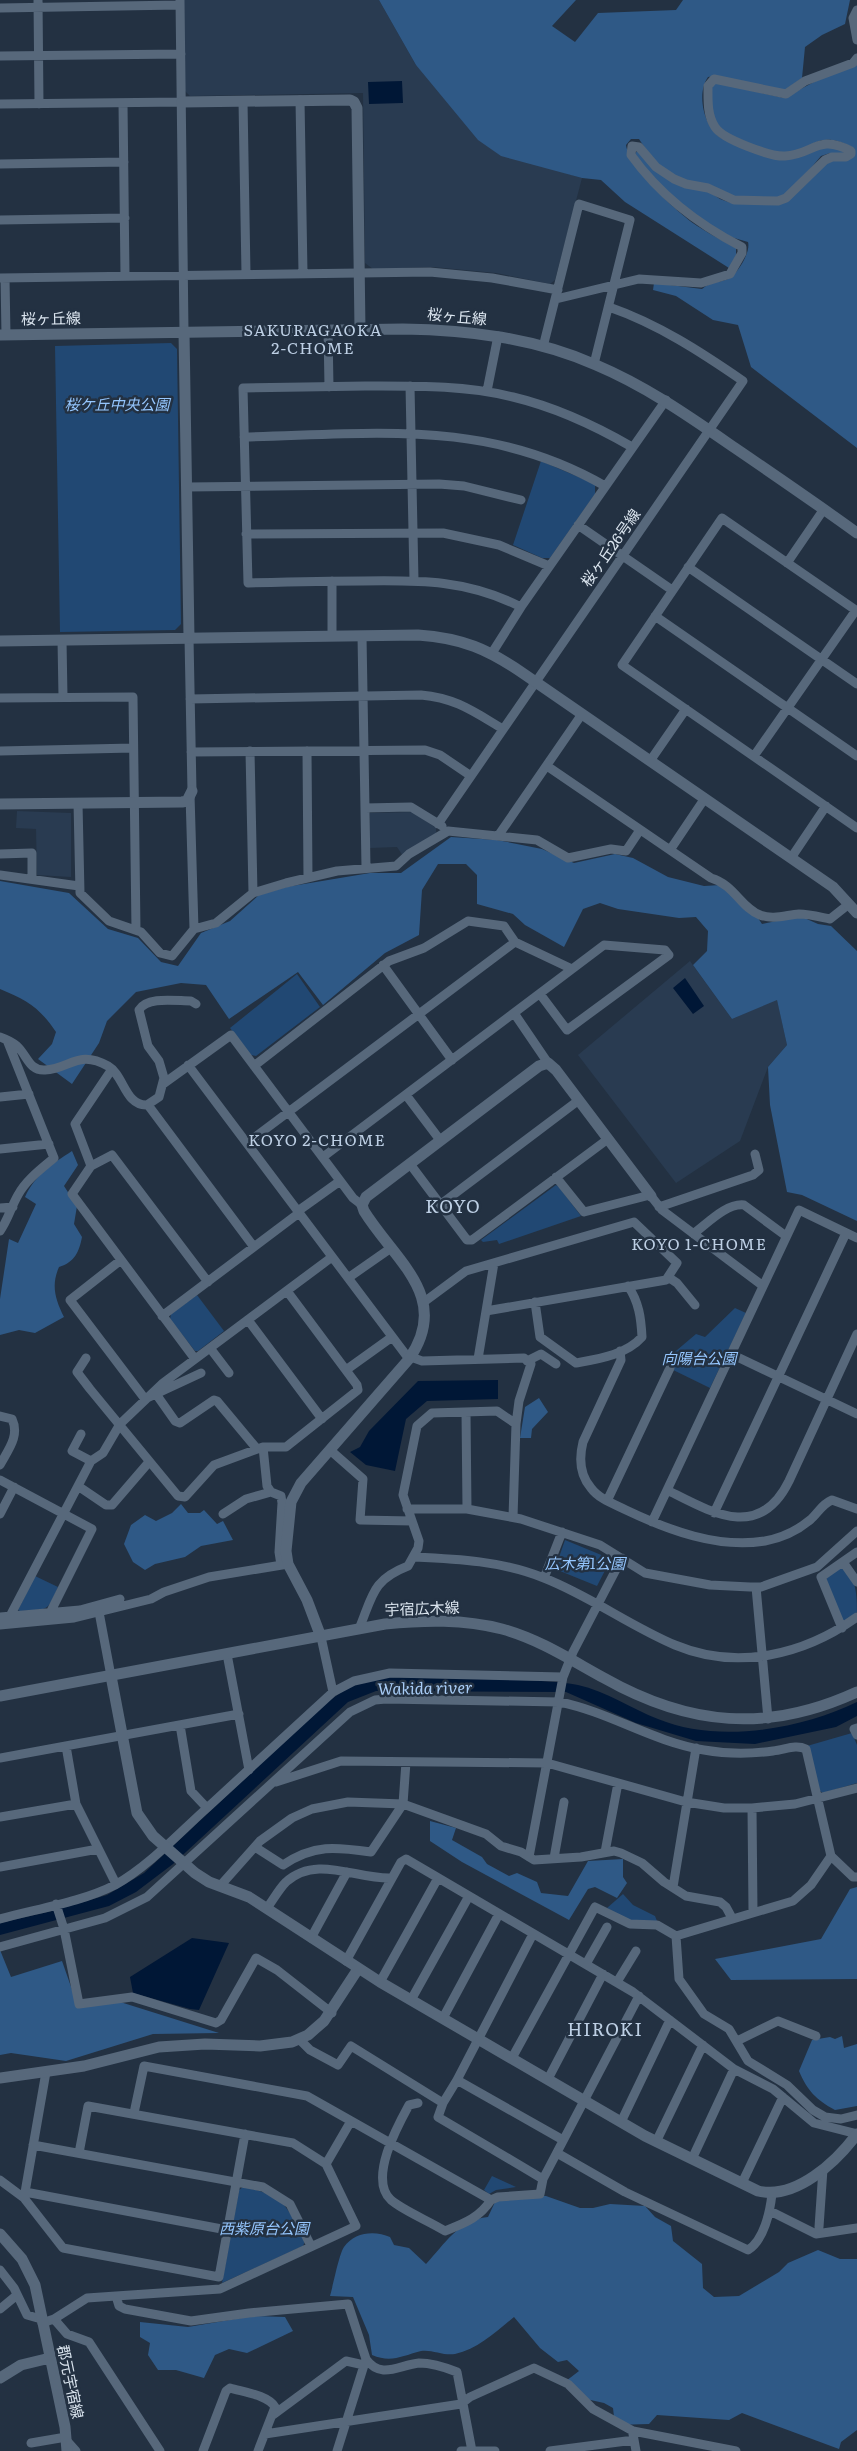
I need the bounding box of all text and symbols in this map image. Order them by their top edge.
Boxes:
street label: 桜ヶ丘線 [426,301,488,330]
street label: 桜ヶ丘線 [21,305,81,330]
district label: SAKURAGAOKA 2-CHOME [243,317,383,359]
park label: 桜ケ丘中央公園 [64,392,171,415]
street label: 桜ヶ丘26号線 [574,503,645,591]
district label: KOYO 2-CHOME [248,1127,386,1151]
district label: KOYO [425,1192,481,1219]
district label: KOYO 1-CHOME [631,1231,767,1255]
park label: 向陽台公園 [661,1346,738,1369]
park label: 広木第1公園 [545,1551,627,1574]
street label: 宇宿広木線 [384,1595,460,1620]
water label: Wakida river [377,1674,473,1700]
district label: HIROKI [567,2015,643,2042]
park label: 西紫原台公園 [219,2216,311,2239]
street label: 郡元宇宿線 [52,2343,91,2421]

